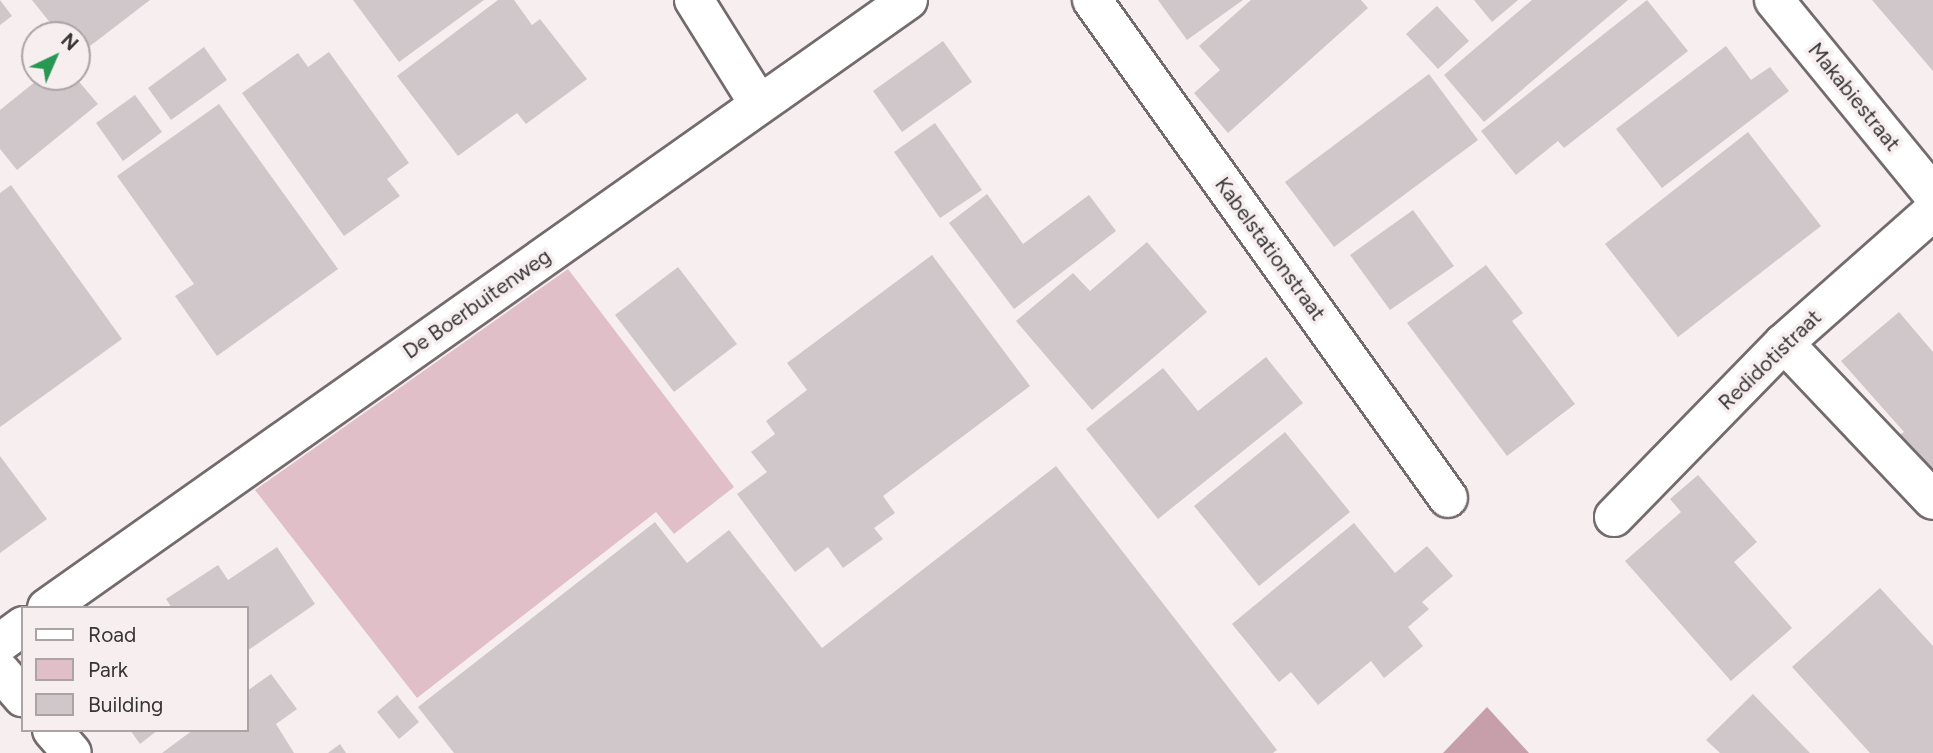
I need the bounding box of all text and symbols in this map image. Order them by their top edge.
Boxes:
north arrow [21,21,91,91]
text: N [56,29,83,55]
street label: Makabiestraat [1803,38,1905,156]
street label: Kabelstationstraat [1210,172,1330,326]
street label: De Boerbuitenweg [398,244,556,364]
street label: Redidotistraat [1713,305,1827,415]
legend [21,606,248,732]
text: Road [88,622,136,647]
text: Park [88,657,128,682]
text: Building [88,692,163,717]

